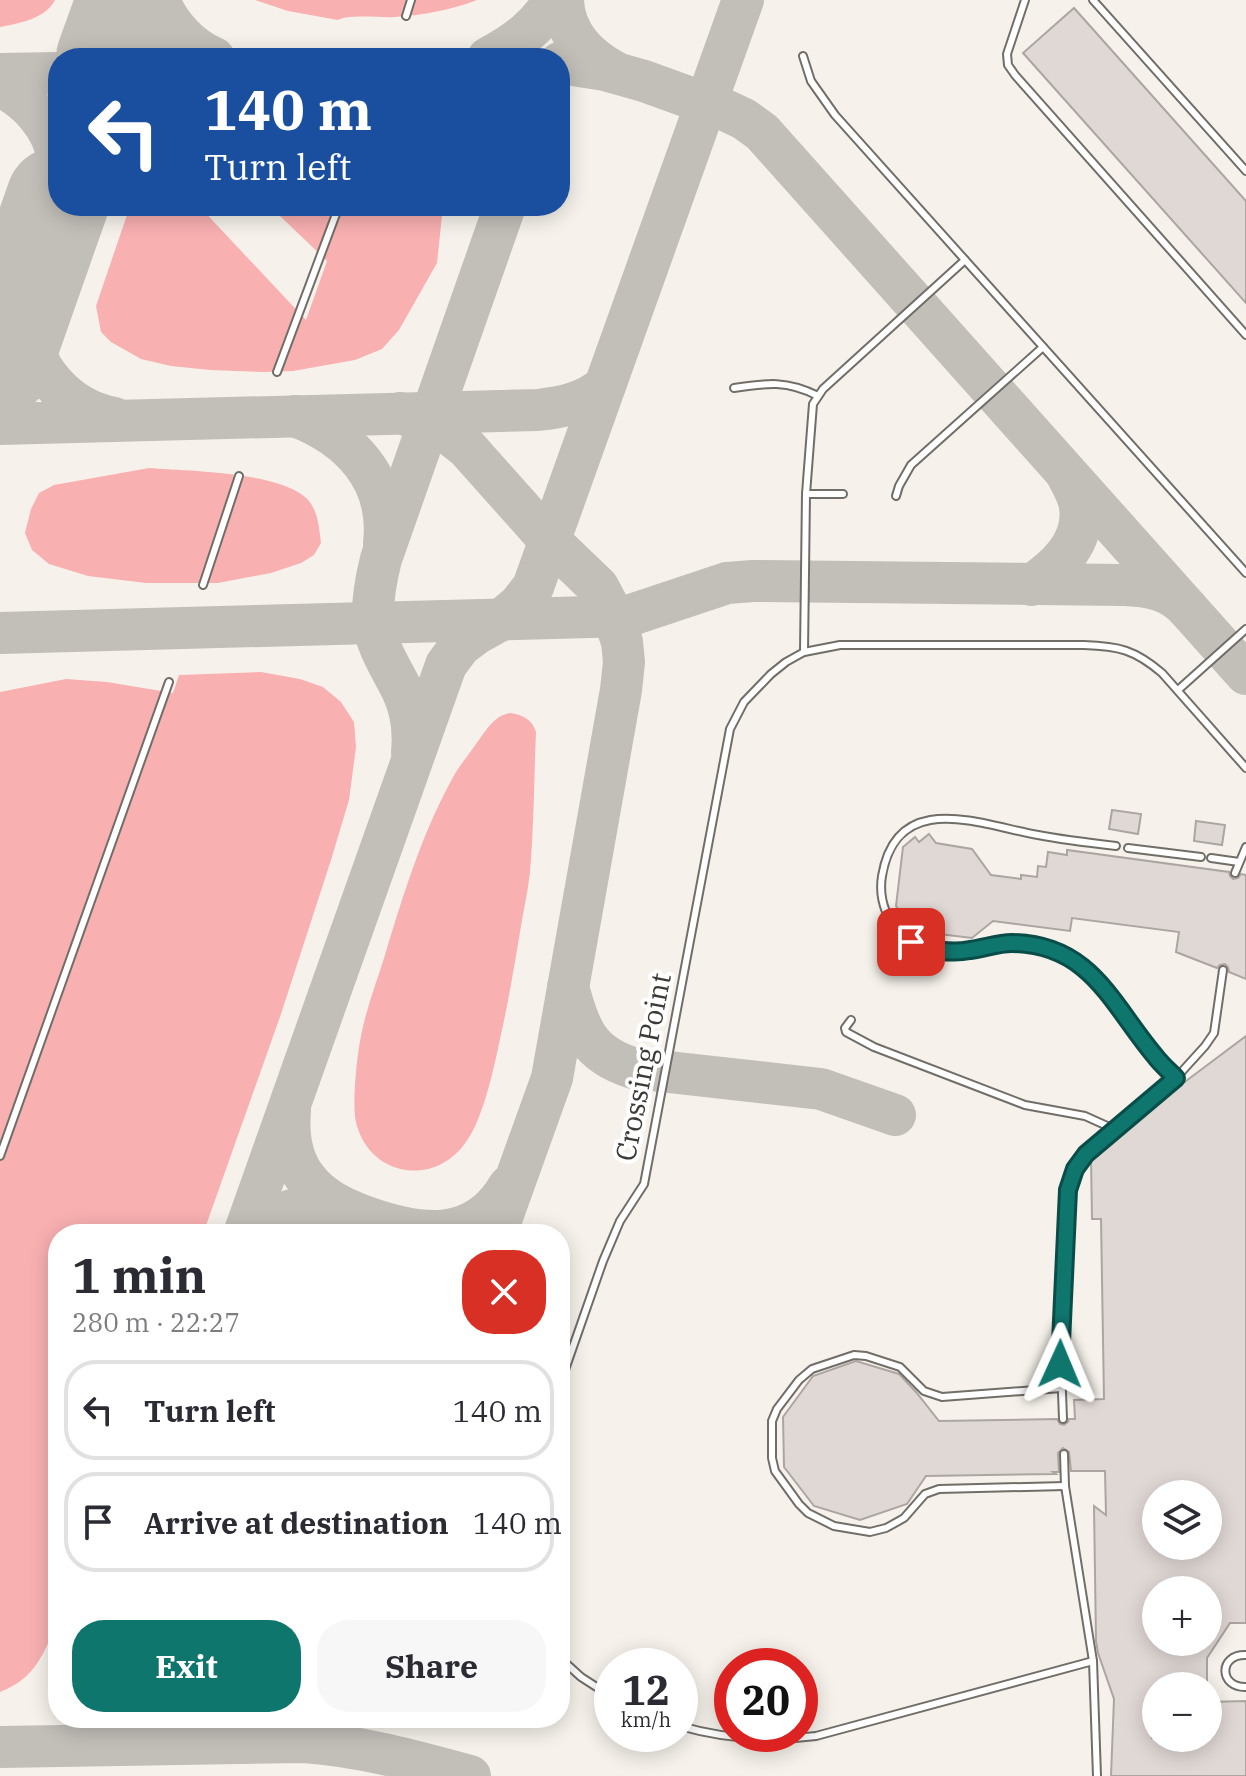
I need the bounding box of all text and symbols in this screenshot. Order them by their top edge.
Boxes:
text: 140 m [204,73,372,145]
icon: left [72,80,176,184]
text: Turn left [204,143,351,190]
pin [877,908,945,976]
icon: arrive [889,920,933,964]
street label: Crossing Point [606,970,679,1164]
text: 1 min [72,1244,206,1306]
button: close [462,1250,546,1334]
text: 280 m · 22:27 [72,1305,240,1339]
position arrow [1018,1322,1102,1406]
icon: left [76,1388,120,1432]
text: Turn left [144,1391,276,1430]
text: 140 m [452,1391,542,1430]
map controls [1142,1480,1222,1752]
button: layers [1142,1480,1222,1560]
icon: arrive [76,1500,120,1544]
text: Arrive at destination [144,1503,449,1542]
text: 140 m [473,1503,562,1542]
button: + [1142,1576,1222,1656]
button: Exit [72,1620,301,1712]
button: Share [317,1620,546,1712]
speed limit sign: 20 [714,1648,818,1752]
text: 12 [622,1664,670,1716]
button: − [1142,1672,1222,1752]
text: km/h [621,1706,671,1733]

